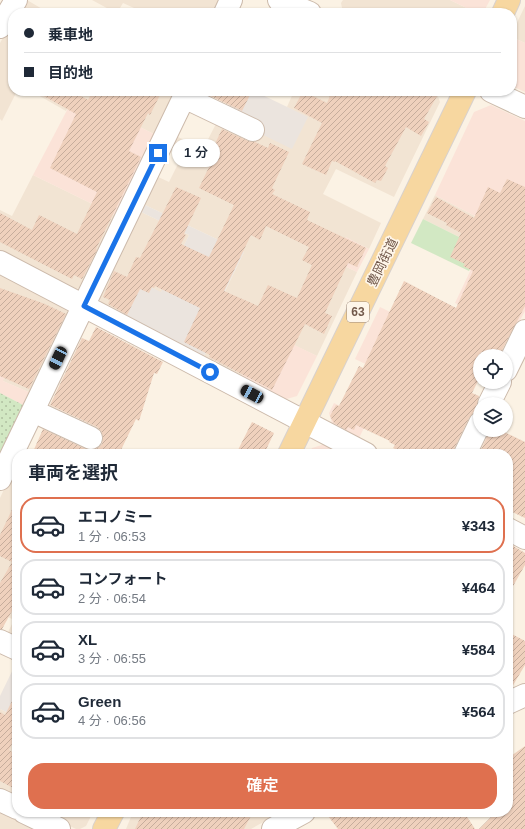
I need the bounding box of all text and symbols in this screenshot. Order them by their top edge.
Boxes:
text: 乗車地 [48,26,93,43]
text: 目的地 [48,64,93,81]
callout: 1 分 [172,139,220,167]
route end [149,144,167,162]
text: 1 分 [184,145,208,160]
street label: 豊岡街道 [364,236,401,289]
road number: 63 [347,302,369,322]
car [47,345,69,371]
map controls [473,349,513,437]
button: locate [473,349,513,389]
route start [201,363,219,381]
car [239,383,265,405]
button: layers [473,397,513,437]
text: 車両を選択 [28,463,118,483]
icon: car [30,507,66,543]
text: エコノミー [78,508,153,525]
text: ¥343 [462,517,495,534]
text: 1 分 · 06:53 [78,529,146,544]
icon: car [30,569,66,605]
text: コンフォート [78,570,168,587]
text: ¥464 [462,579,495,596]
text: 2 分 · 06:54 [78,591,146,606]
icon: car [30,631,66,667]
text: XL [78,631,97,648]
text: ¥584 [462,641,495,658]
text: 3 分 · 06:55 [78,651,146,666]
icon: car [30,693,66,729]
text: Green [78,693,121,710]
text: ¥564 [462,703,495,720]
text: 4 分 · 06:56 [78,713,146,728]
button: 確定 [28,763,497,809]

